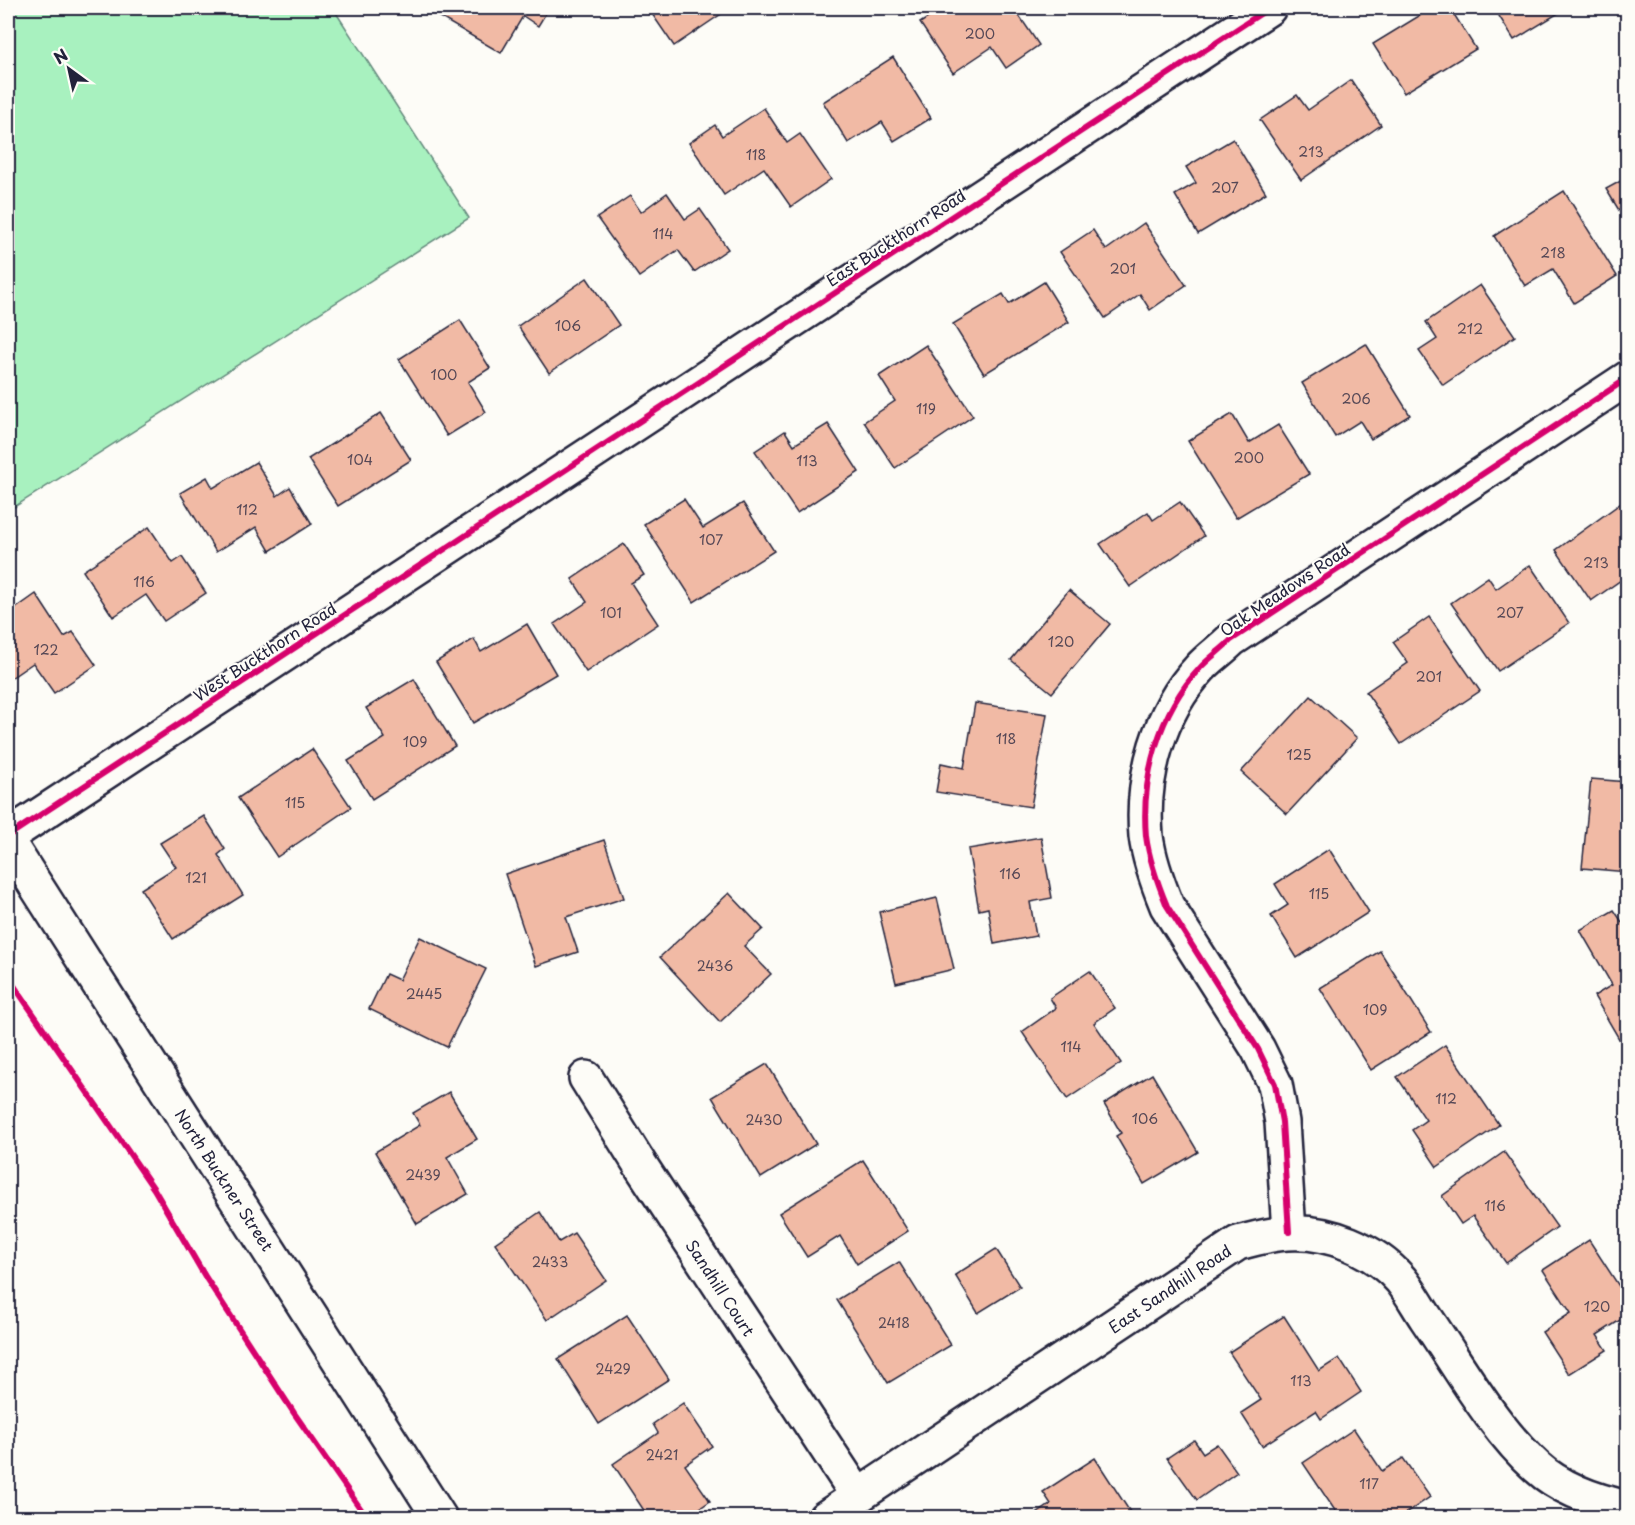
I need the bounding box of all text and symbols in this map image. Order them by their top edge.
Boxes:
house number: 200 [965,23,995,44]
north arrow [39,39,99,99]
text: N [48,42,72,69]
house number: 213 [1298,141,1324,162]
house number: 118 [746,144,766,165]
house number: 207 [1211,177,1239,198]
street label: East Buckthorn Road [821,183,970,291]
house number: 114 [653,223,674,244]
house number: 218 [1540,242,1566,263]
house number: 201 [1110,258,1136,279]
house number: 106 [555,315,581,336]
house number: 212 [1457,318,1483,339]
house number: 100 [431,364,457,385]
house number: 206 [1341,388,1371,409]
house number: 119 [916,398,936,419]
house number: 200 [1234,447,1264,468]
house number: 104 [347,449,373,470]
house number: 113 [796,450,818,471]
house number: 112 [236,499,258,520]
house number: 107 [699,529,723,550]
street label: Oak Meadows Road [1215,537,1354,642]
house number: 213 [1583,552,1609,573]
house number: 116 [133,571,155,592]
street label: West Buckthorn Road [188,596,341,707]
house number: 101 [600,602,622,623]
house number: 207 [1496,602,1524,623]
house number: 120 [1048,631,1074,652]
house number: 122 [33,639,59,660]
house number: 201 [1416,666,1442,687]
house number: 118 [996,728,1016,749]
house number: 109 [403,731,427,752]
house number: 125 [1287,744,1311,765]
house number: 115 [285,792,305,813]
house number: 116 [999,863,1021,884]
house number: 121 [185,867,207,888]
house number: 115 [1309,883,1329,904]
house number: 2436 [697,955,734,976]
house number: 2445 [406,983,442,1004]
house number: 109 [1363,999,1387,1020]
house number: 114 [1061,1036,1082,1057]
house number: 112 [1435,1088,1457,1109]
street label: North Buckner Street [170,1104,280,1256]
house number: 106 [1132,1108,1158,1129]
house number: 2430 [745,1109,783,1130]
house number: 2439 [405,1164,441,1185]
house number: 116 [1484,1195,1506,1216]
street label: Sandhill Court [681,1234,761,1341]
street label: East Sandhill Road [1103,1238,1236,1338]
house number: 2433 [532,1251,568,1272]
house number: 120 [1584,1296,1610,1317]
house number: 2418 [878,1312,910,1333]
house number: 2429 [595,1358,631,1379]
house number: 113 [1290,1370,1312,1391]
house number: 2421 [646,1444,678,1465]
house number: 117 [1359,1473,1379,1494]

